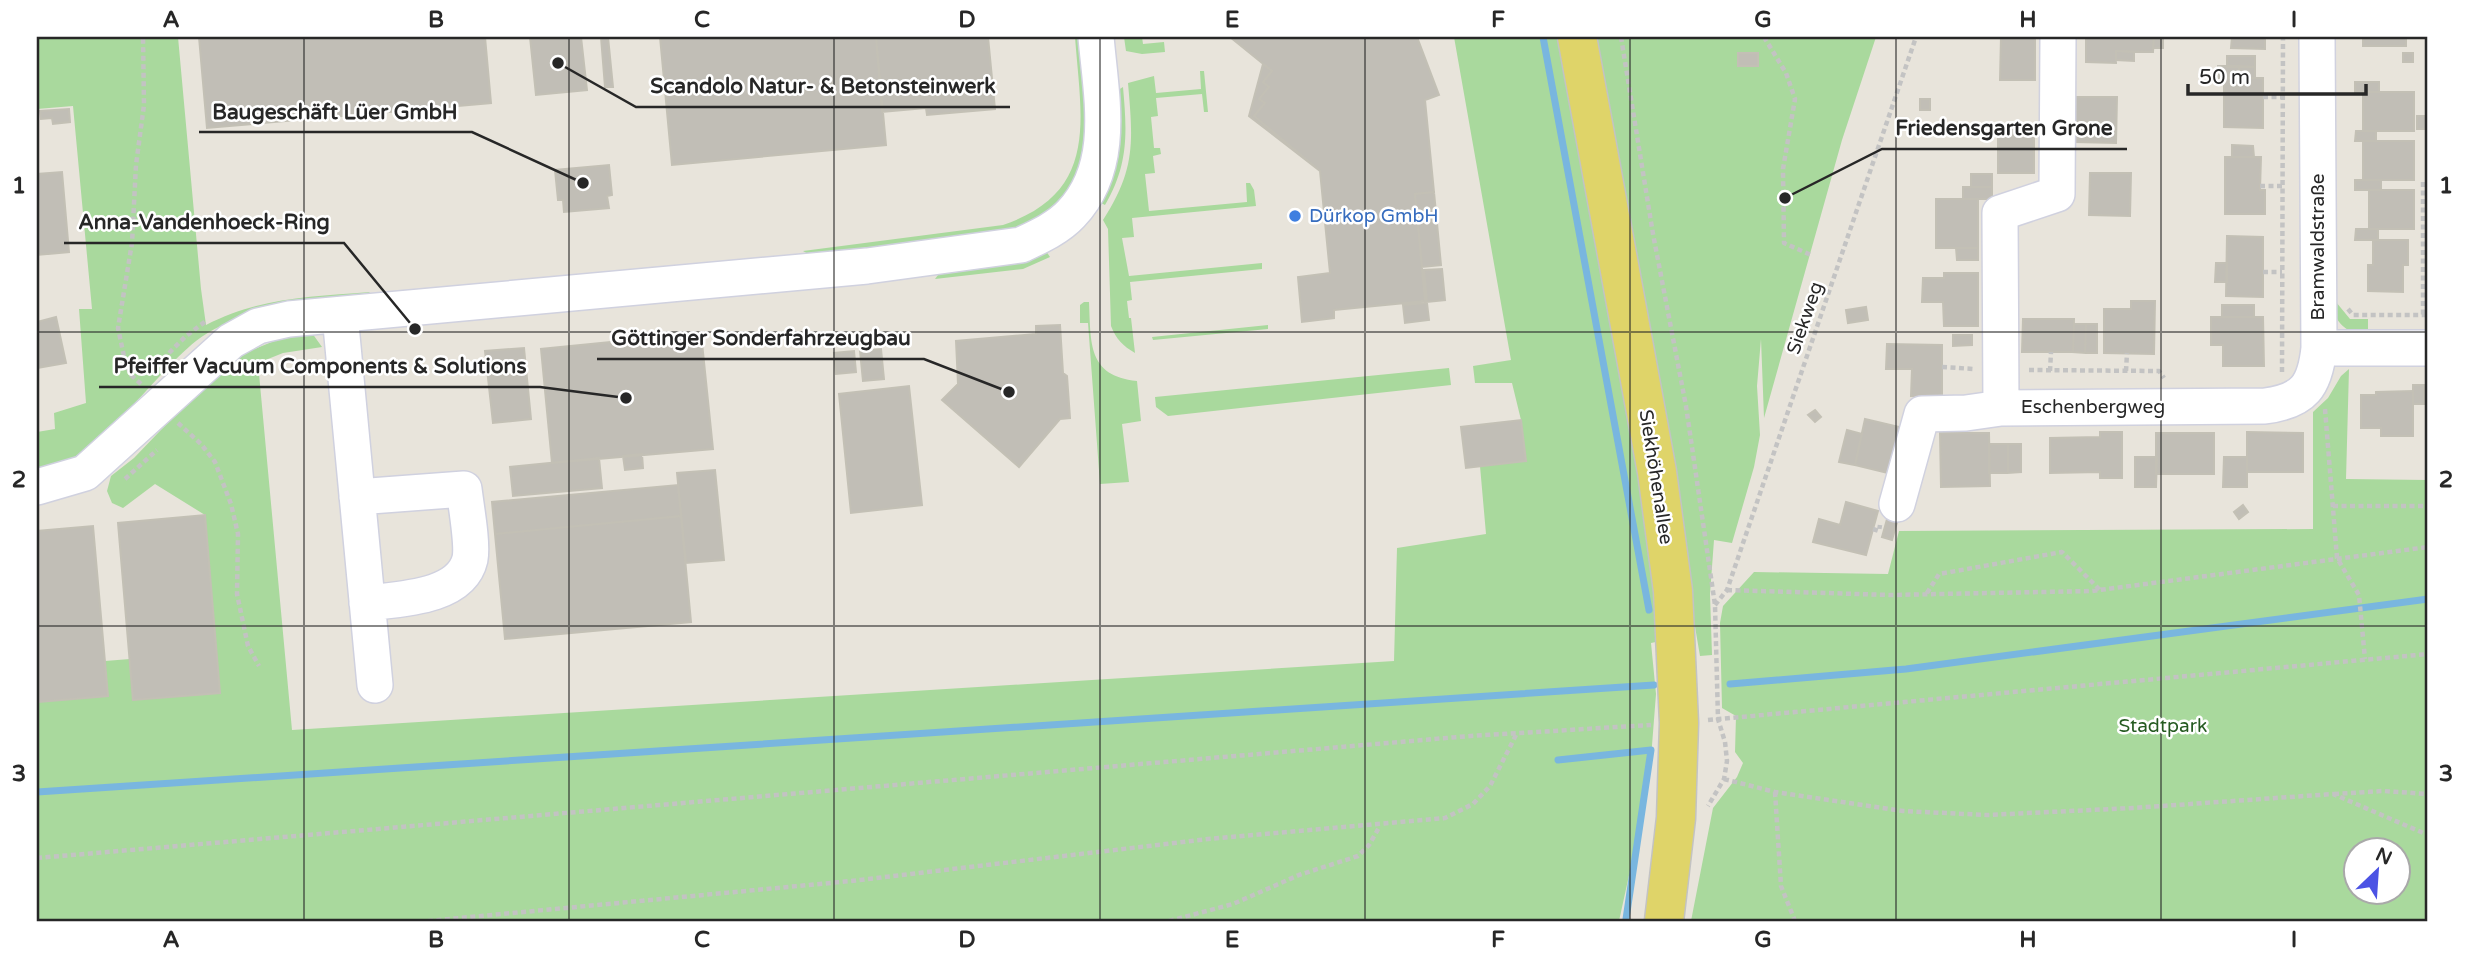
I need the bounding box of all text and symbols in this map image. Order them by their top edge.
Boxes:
text: A [162,6,180,34]
text: B [428,6,444,34]
text: C [694,6,710,34]
text: D [958,6,976,34]
text: E [1225,6,1239,34]
text: F [1491,6,1505,34]
text: G [1754,6,1772,34]
text: H [2019,6,2037,34]
text: I [2291,6,2297,34]
scale bar [2188,52,2367,96]
callout: Scandolo Natur- & Betonsteinwerk [636,65,1010,107]
text: 50 m [2199,65,2250,90]
text: Scandolo Natur- & Betonsteinwerk [650,74,996,99]
callout: Baugeschäft Lüer GmbH [199,90,472,132]
text: Baugeschäft Lüer GmbH [212,100,458,125]
callout: Friedensgarten Grone [1882,107,2127,149]
text: Friedensgarten Grone [1895,116,2113,141]
text: 1 [12,172,26,200]
text: 1 [2439,172,2453,200]
street label: Bramwaldstraße [2307,173,2329,321]
callout: Anna-Vandenhoeck-Ring [64,201,344,243]
place label: Dürkop GmbH [1309,205,1439,227]
marker: Dürkop GmbH [1287,208,1303,224]
text: Anna-Vandenhoeck-Ring [78,210,330,235]
street label: Siekweg [1782,279,1828,357]
callout: Göttinger Sonderfahrzeugbau [597,317,924,359]
text: Göttinger Sonderfahrzeugbau [611,326,911,351]
callout: Pfeiffer Vacuum Components & Solutions [99,345,540,387]
text: Pfeiffer Vacuum Components & Solutions [114,354,526,379]
street label: Eschenbergweg [2021,396,2165,418]
street label: Siekhöhenallee [1634,408,1678,546]
text: 2 [12,466,26,494]
text: 2 [2439,466,2453,494]
park label: Stadtpark [2119,715,2207,737]
text: 3 [12,760,26,788]
text: 3 [2439,760,2453,788]
north arrow [2342,836,2412,906]
text: N [2372,843,2395,870]
text: A [162,926,180,954]
text: B [428,926,444,954]
text: C [694,926,710,954]
text: D [958,926,976,954]
text: E [1225,926,1239,954]
text: F [1491,926,1505,954]
text: G [1754,926,1772,954]
text: H [2019,926,2037,954]
text: I [2291,926,2297,954]

